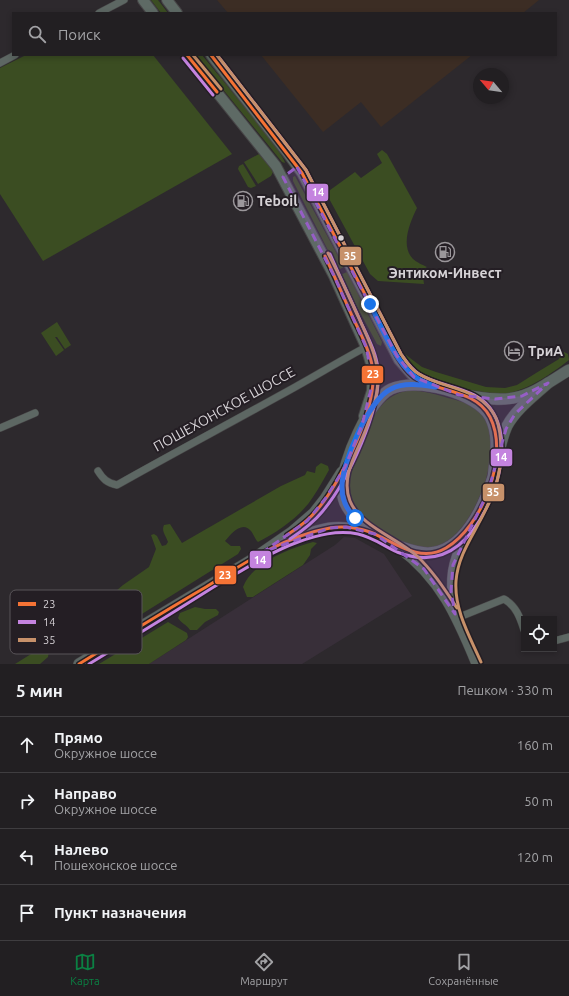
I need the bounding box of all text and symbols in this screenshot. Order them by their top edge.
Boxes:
search box [12,12,557,56]
icon: search [26,23,48,45]
text: Поиск [58,26,101,43]
north arrow [473,68,509,104]
line badge: 14 [306,183,329,202]
text: 14 [312,186,324,198]
fuel station icon: Teboil [232,190,254,212]
place label: Teboil [257,193,297,209]
unlabelled marker [336,233,346,243]
fuel station icon: Энтиком-Инвест [434,241,456,263]
line badge: 35 [339,246,362,266]
text: 35 [344,250,356,262]
place label: Энтиком-Инвест [388,265,502,281]
route end [361,295,379,313]
hotel icon: ТриА [503,340,525,362]
place label: ТриА [528,343,563,359]
street label: ПОШЕХОНСКОЕ ШОССЕ [151,363,298,455]
line badge: 23 [361,365,384,384]
text: 23 [367,368,379,380]
line badge: 14 [490,448,513,467]
text: 14 [495,451,507,463]
line badge: 35 [482,483,505,502]
text: 35 [487,486,499,498]
route start [346,509,364,527]
line badge: 14 [249,550,272,569]
text: 14 [254,554,266,566]
line badge: 23 [214,565,237,585]
text: 23 [219,569,231,581]
legend [10,590,142,654]
text: 23 [43,598,55,610]
text: 14 [43,616,55,628]
map controls [521,616,557,652]
button: locate [521,616,557,652]
text: 35 [43,634,55,646]
text: 5 мин [16,681,63,700]
text: Пешком · 330 m [457,683,553,697]
text: Прямо [54,729,103,746]
icon: ahead [16,734,38,756]
text: 160 m [517,738,553,752]
text: Окружное шоссе [54,746,157,760]
text: Направо [54,785,117,802]
icon: right [16,790,38,812]
text: 50 m [524,794,553,808]
text: Окружное шоссе [54,802,157,816]
text: Налево [54,841,109,858]
icon: left [16,846,38,868]
text: 120 m [517,850,553,864]
text: Пошехонское шоссе [54,858,178,872]
icon: arrive [16,902,38,924]
text: Пункт назначения [54,904,187,921]
tab: Карта [70,951,100,987]
tab: Маршрут [240,951,288,987]
tab: Сохранённые [428,951,499,987]

